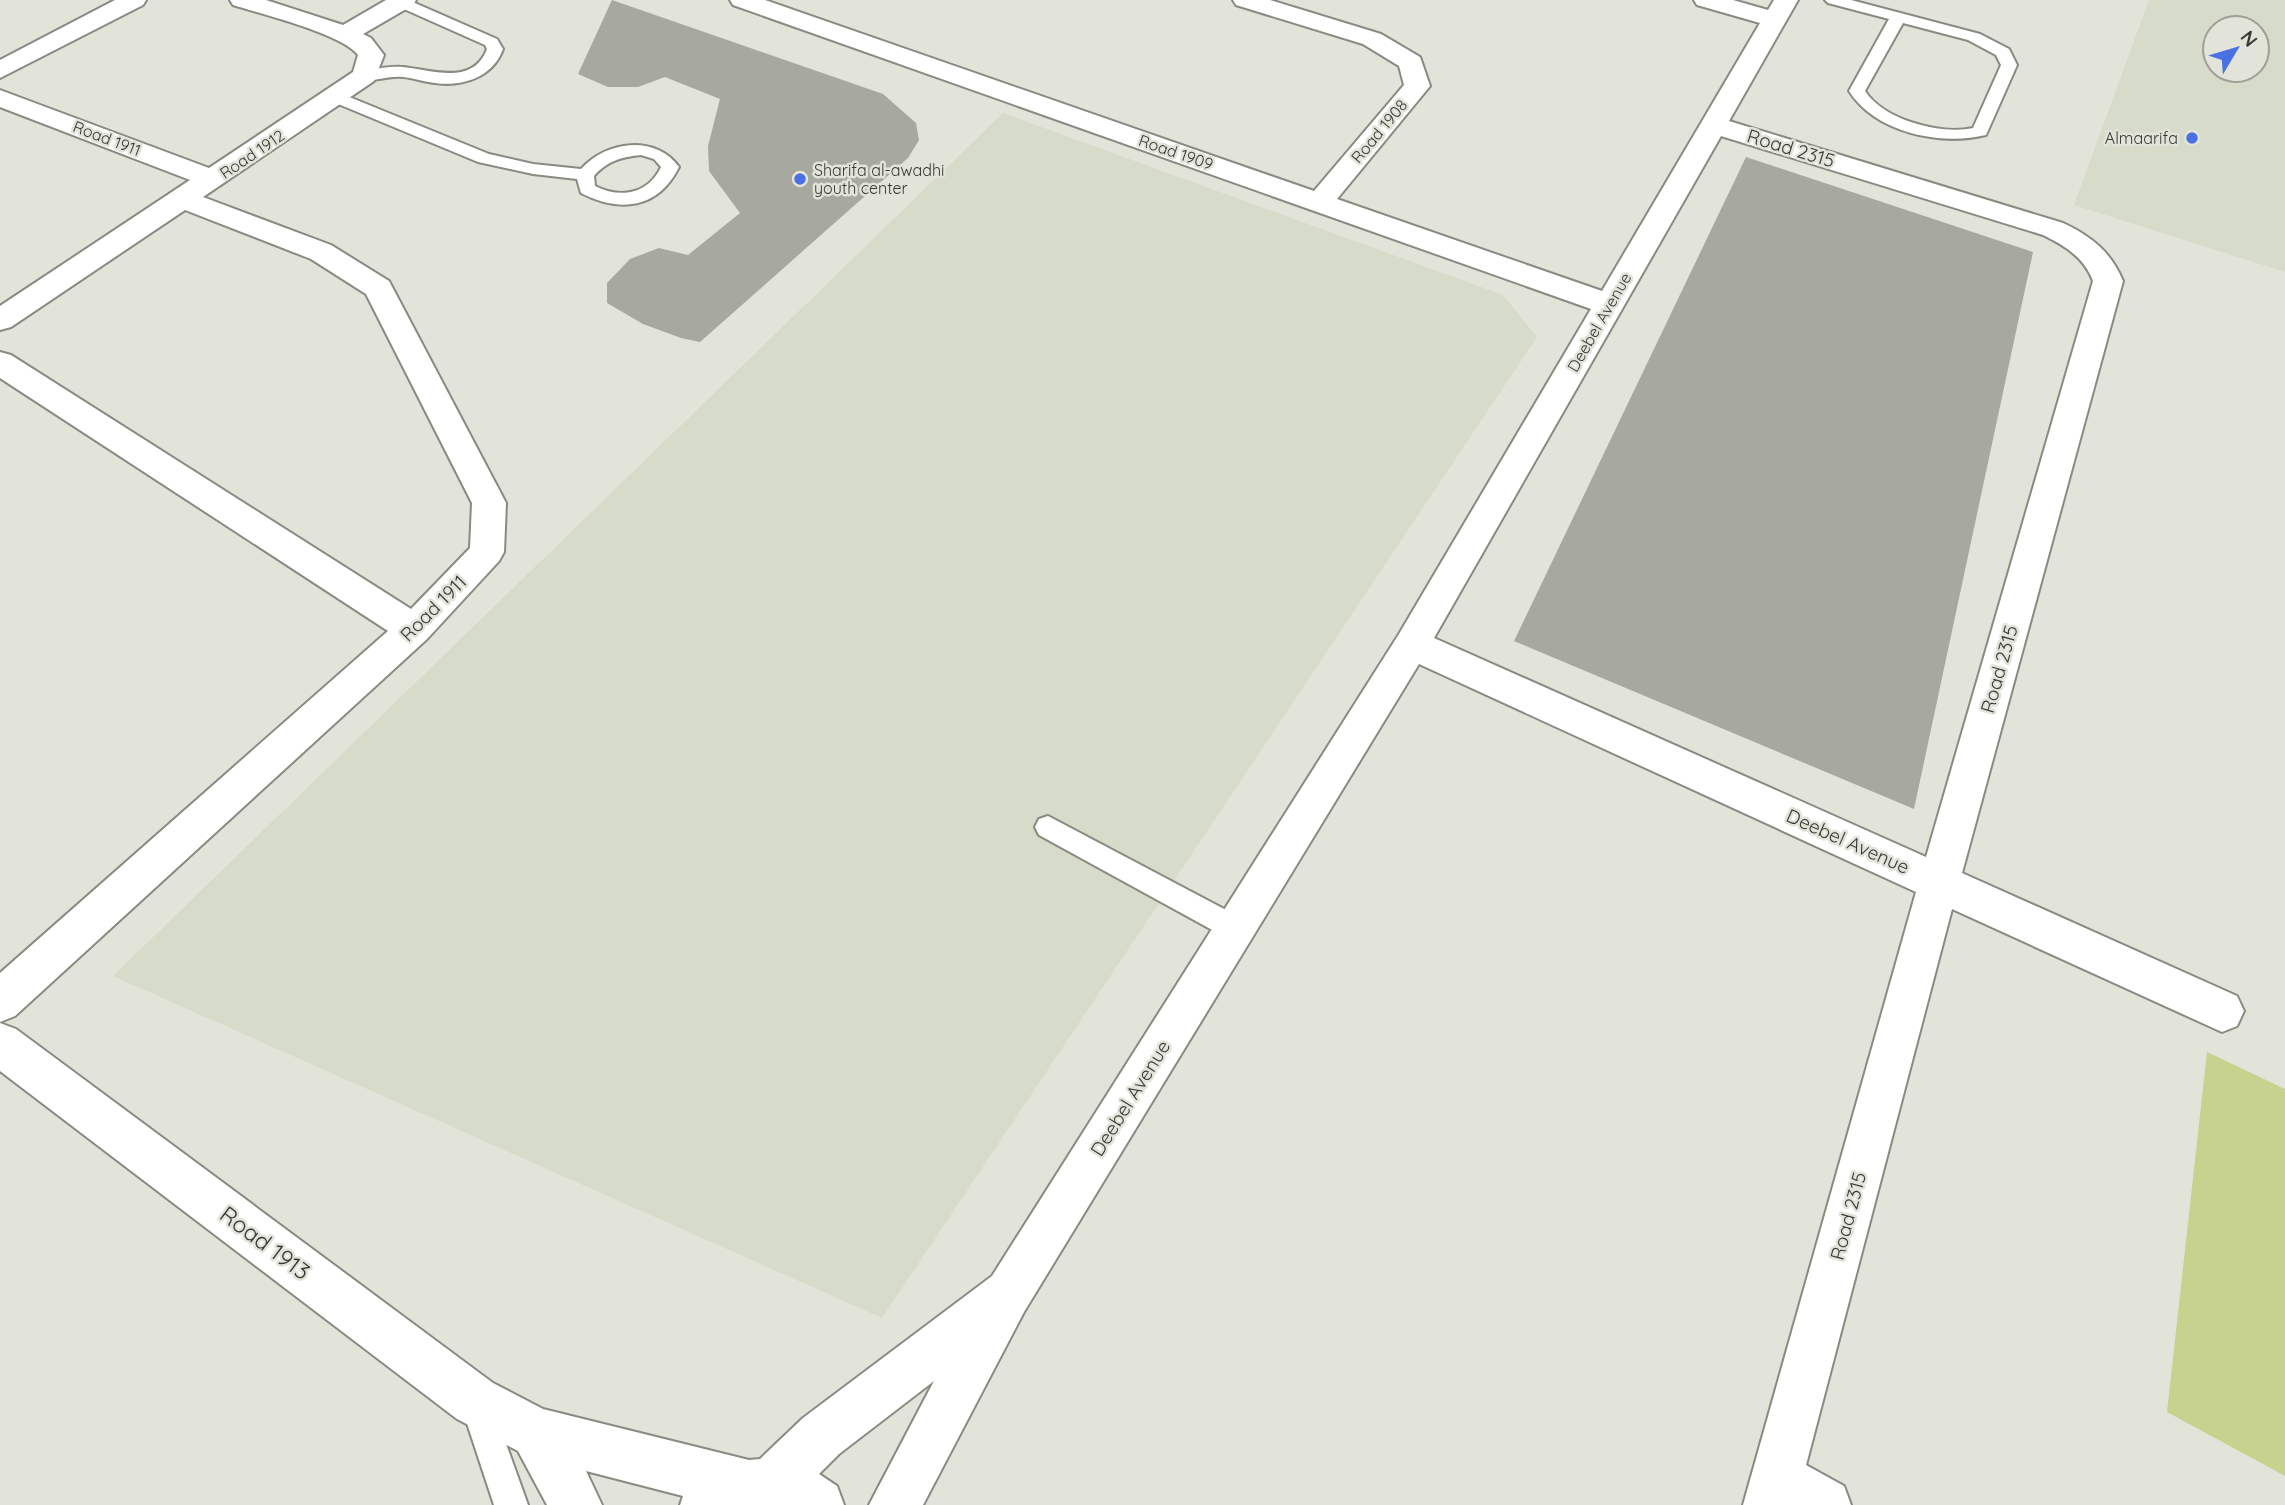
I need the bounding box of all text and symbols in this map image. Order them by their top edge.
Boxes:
north arrow [2201,14,2271,84]
text: N [2236,26,2263,51]
street label: Road 1908 [1347,95,1411,167]
street label: Road 1911 [70,116,144,160]
street label: Road 2315 [1744,123,1838,173]
street label: Road 1912 [216,125,288,183]
place label: Almaarifa [2105,128,2178,148]
street label: Road 1909 [1136,130,1216,174]
marker: Almaarifa [2184,130,2200,146]
place label: Sharifa al-awadhi youth center [814,160,944,198]
marker: Sharifa al-awadhi youth center [792,171,808,187]
street label: Deebel Avenue [1563,269,1635,375]
street label: Road 1911 [395,570,471,646]
street label: Road 2315 [1975,622,2023,716]
street label: Deebel Avenue [1783,803,1913,879]
street label: Deebel Avenue [1085,1036,1175,1160]
street label: Road 2315 [1825,1169,1871,1263]
street label: Road 1913 [214,1199,316,1286]

